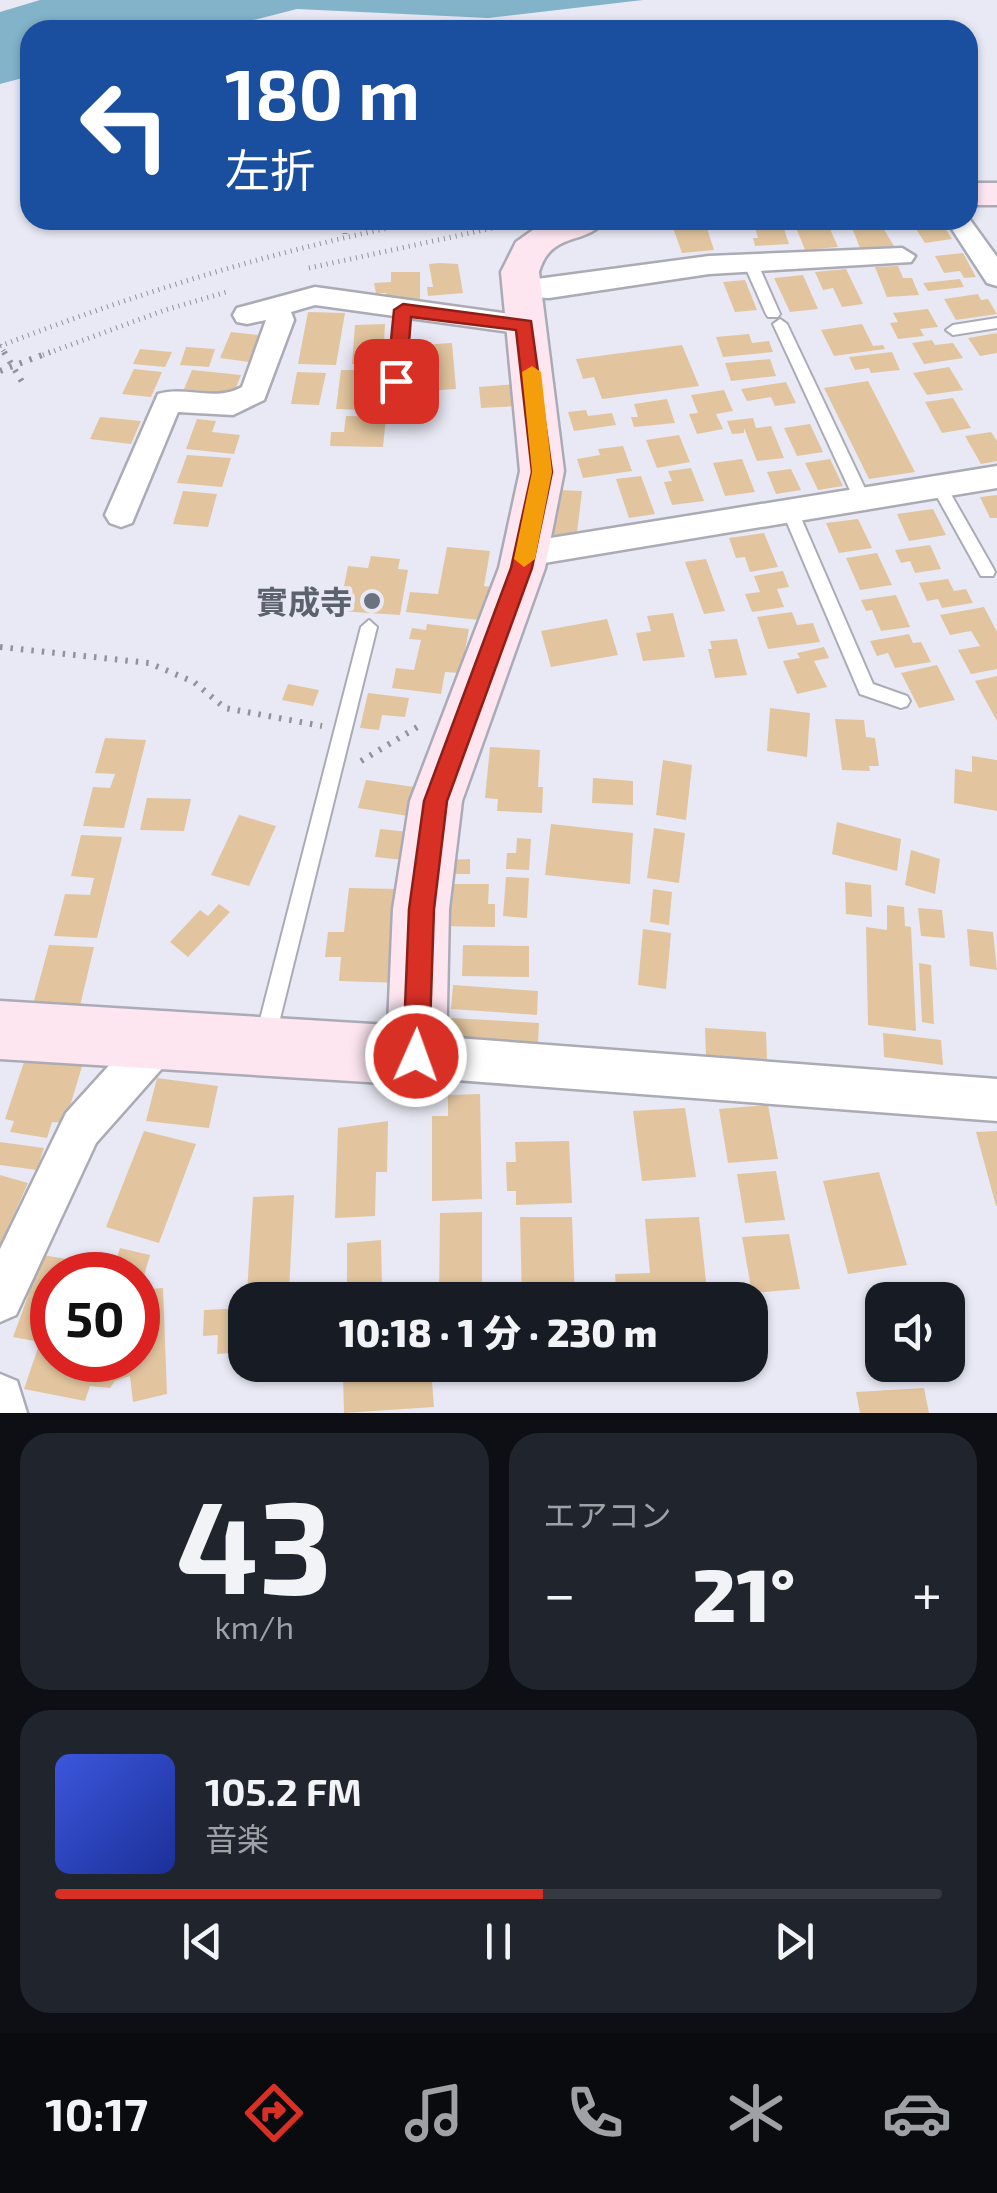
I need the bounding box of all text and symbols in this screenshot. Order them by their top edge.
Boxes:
text: 180 m [225,50,420,134]
icon: left [60,60,190,190]
text: 左折 [225,142,315,196]
pin [354,339,439,424]
icon: arrive [369,354,424,409]
place label: 實成寺 [256,582,352,620]
marker: 實成寺 [361,590,383,612]
position arrow [364,1004,468,1108]
speed limit sign: 50 [30,1252,160,1382]
map controls [865,1282,965,1382]
button: sound [865,1282,965,1382]
text: 10:18 · 1 分 · 230 m [339,1309,657,1355]
text: 43 [176,1464,333,1620]
text: エアコン [544,1495,672,1533]
text: 21° [692,1547,795,1637]
text: − [544,1559,576,1625]
text: + [912,1559,942,1625]
text: km/h [215,1607,294,1645]
text: 105.2 FM [205,1768,362,1814]
text: 音楽 [205,1819,269,1857]
icon: previous [175,1914,230,1969]
icon: pause [471,1914,526,1969]
icon: next [767,1914,822,1969]
icon: directions [239,2078,309,2148]
icon: music [399,2078,469,2148]
icon: phone [560,2078,630,2148]
icon: climate [721,2078,791,2148]
icon: car [882,2078,952,2148]
text: 10:17 [45,2086,148,2140]

